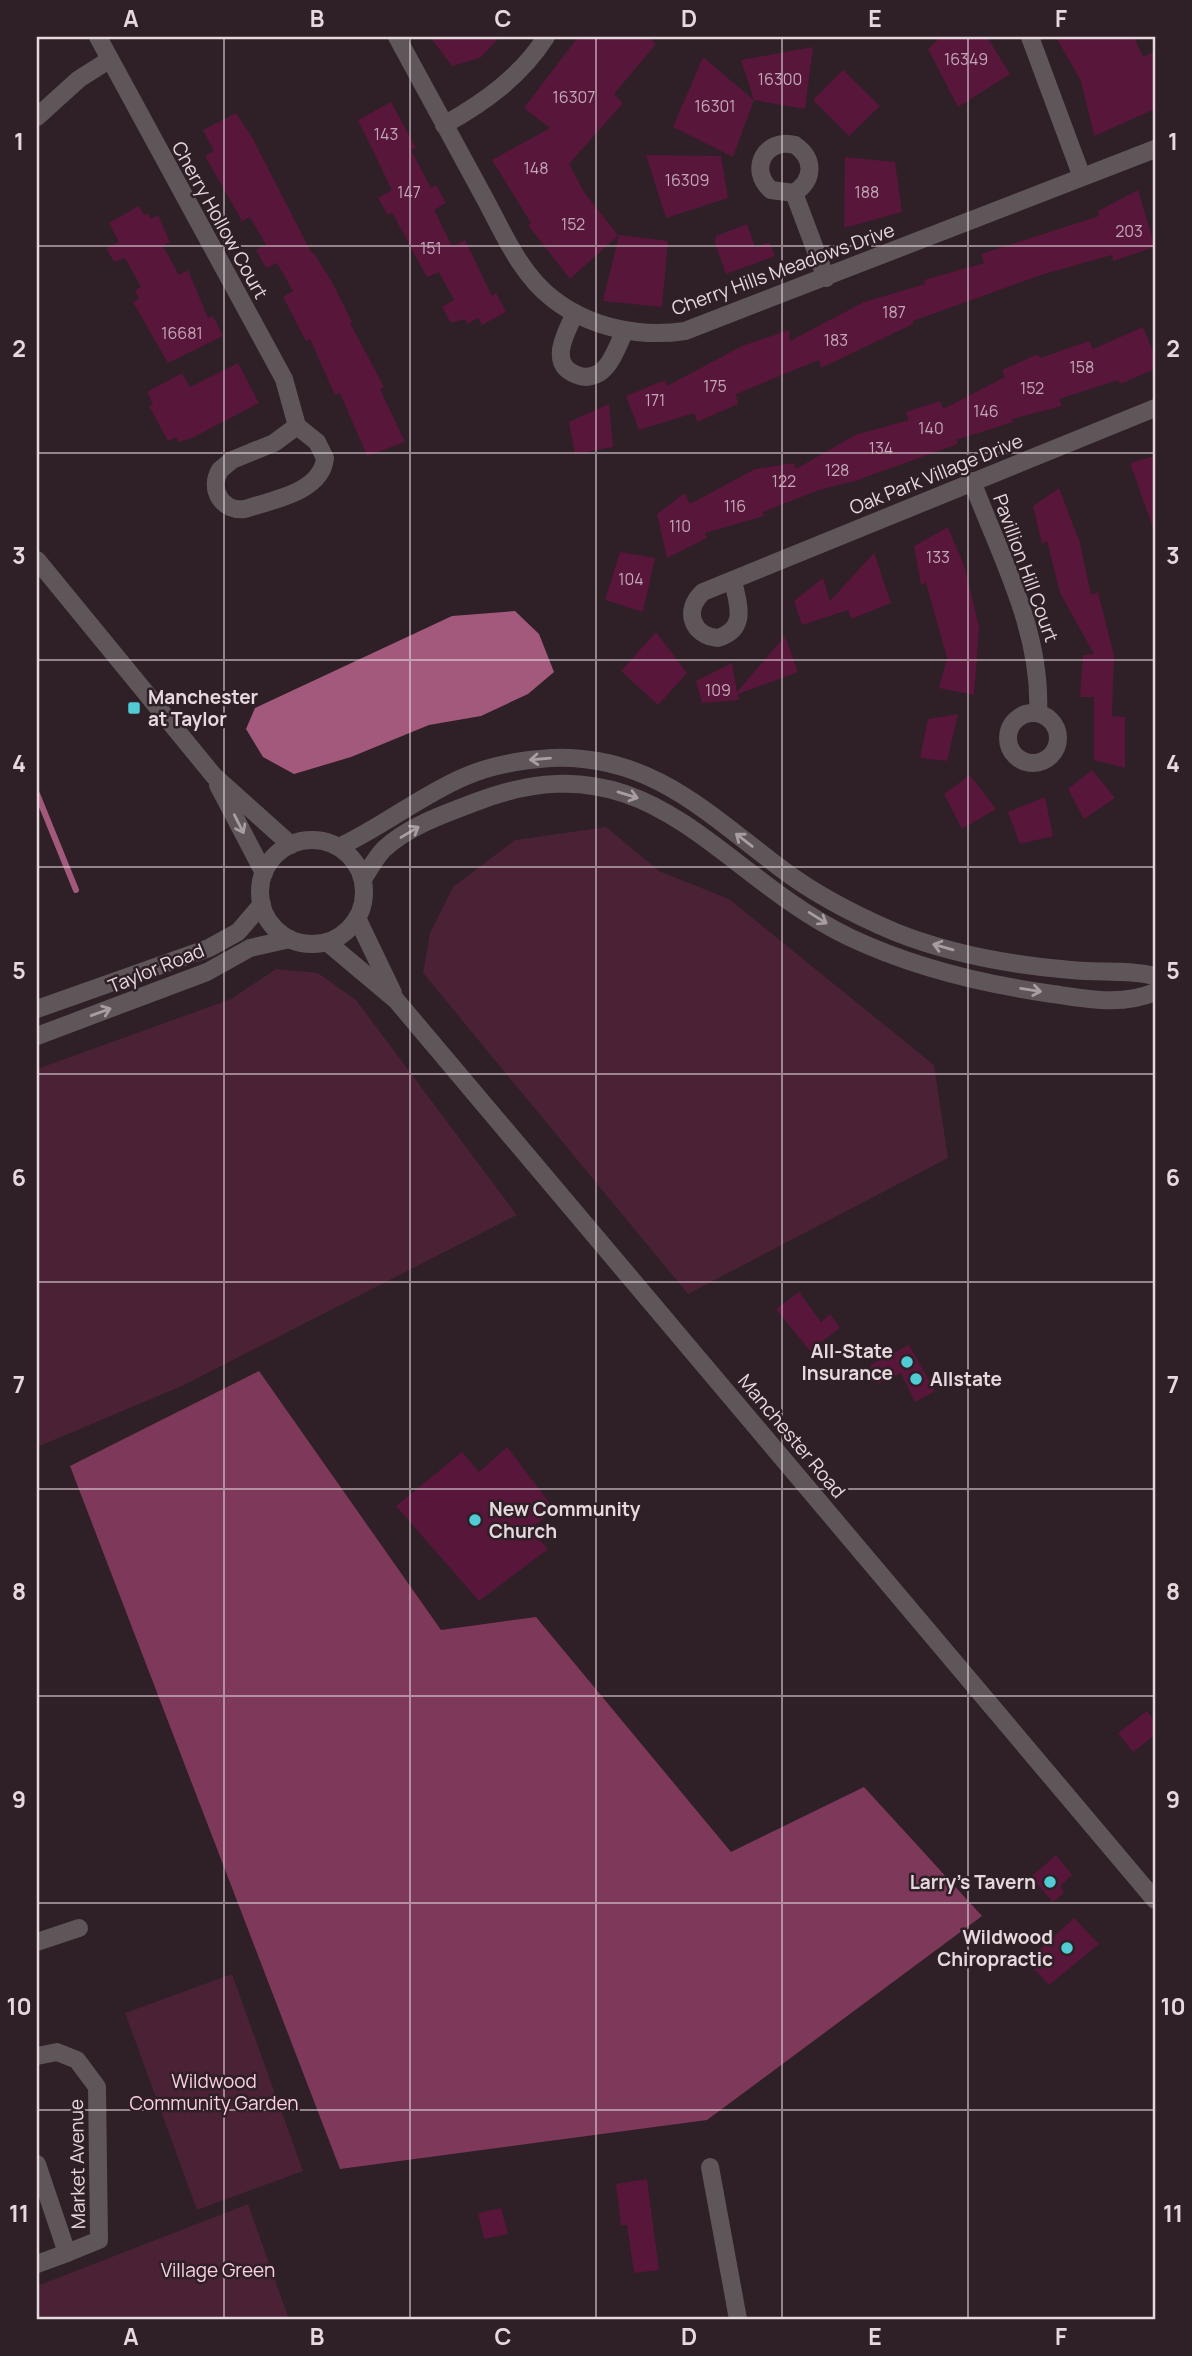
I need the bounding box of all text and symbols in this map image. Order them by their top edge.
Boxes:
text: A [123,2,139,34]
text: B [310,2,324,34]
text: C [495,2,512,34]
text: D [681,2,697,34]
text: E [868,2,882,34]
text: F [1055,2,1067,34]
house number: 16349 [944,48,988,70]
house number: 16300 [758,68,802,90]
house number: 16307 [553,86,595,108]
house number: 16301 [694,95,736,117]
house number: 143 [374,123,398,145]
text: 1 [14,125,24,157]
text: 1 [1168,125,1178,157]
street label: Cherry Hollow Court [166,137,274,303]
house number: 148 [524,157,548,179]
house number: 16309 [665,169,709,191]
house number: 147 [397,181,421,203]
house number: 188 [855,181,879,203]
house number: 152 [561,213,585,235]
street label: Cherry Hills Meadows Drive [668,217,898,321]
house number: 203 [1115,220,1143,242]
house number: 151 [420,237,442,259]
house number: 187 [882,301,906,323]
house number: 16681 [161,322,203,344]
house number: 183 [824,329,848,351]
text: 2 [12,332,26,364]
text: 2 [1166,332,1180,364]
house number: 158 [1070,356,1094,378]
house number: 175 [703,375,727,397]
house number: 152 [1020,377,1044,399]
house number: 171 [645,389,665,411]
house number: 146 [973,400,999,422]
house number: 140 [918,417,944,439]
street label: Oak Park Village Drive [845,427,1027,521]
house number: 134 [869,437,893,459]
house number: 128 [825,459,849,481]
house number: 122 [772,470,796,492]
street label: Pavillion Hill Court [987,490,1065,646]
house number: 116 [724,495,746,517]
house number: 110 [669,515,691,537]
text: 3 [12,539,26,571]
text: 3 [1166,539,1180,571]
house number: 133 [926,546,950,568]
house number: 104 [618,568,644,590]
house number: 109 [705,679,731,701]
place label: Manchester at Taylor [148,684,259,732]
marker: Manchester at Taylor [126,700,142,716]
text: 4 [12,747,26,779]
text: 4 [1166,747,1180,779]
one-way arrow [529,753,551,766]
one-way arrow [616,789,638,802]
one-way arrow [232,814,246,834]
one-way arrow [400,825,420,839]
one-way arrow [736,832,754,847]
one-way arrow [807,911,827,925]
street label: Taylor Road [104,937,208,999]
one-way arrow [932,939,954,952]
text: 5 [12,954,26,986]
text: 5 [1166,954,1180,986]
one-way arrow [1020,984,1042,997]
one-way arrow [89,1005,111,1018]
text: 6 [12,1161,26,1193]
text: 6 [1166,1161,1180,1193]
place label: All-State Insurance [802,1338,893,1386]
marker: All-State Insurance [899,1354,915,1370]
place label: Allstate [930,1366,1002,1392]
text: 7 [13,1368,25,1400]
street label: Manchester Road [732,1368,852,1504]
text: 7 [1167,1368,1179,1400]
marker: Allstate [908,1371,924,1387]
place label: New Community Church [489,1496,641,1544]
marker: New Community Church [467,1512,483,1528]
text: 8 [12,1575,26,1607]
text: 8 [1166,1575,1180,1607]
text: 9 [12,1783,26,1815]
text: 9 [1166,1783,1180,1815]
place label: Larry's Tavern [910,1869,1036,1895]
marker: Larry's Tavern [1042,1874,1058,1890]
place label: Wildwood Chiropractic [937,1924,1053,1972]
marker: Wildwood Chiropractic [1059,1940,1075,1956]
text: 10 [6,1990,32,2022]
text: 10 [1160,1990,1186,2022]
park label: Wildwood Community Garden [129,2068,299,2116]
street label: Market Avenue [63,2099,91,2229]
text: 11 [9,2197,29,2229]
text: 11 [1163,2197,1183,2229]
park label: Village Green [161,2257,275,2283]
text: A [123,2320,139,2352]
text: B [310,2320,324,2352]
text: C [495,2320,512,2352]
text: D [681,2320,697,2352]
text: E [868,2320,882,2352]
text: F [1055,2320,1067,2352]

